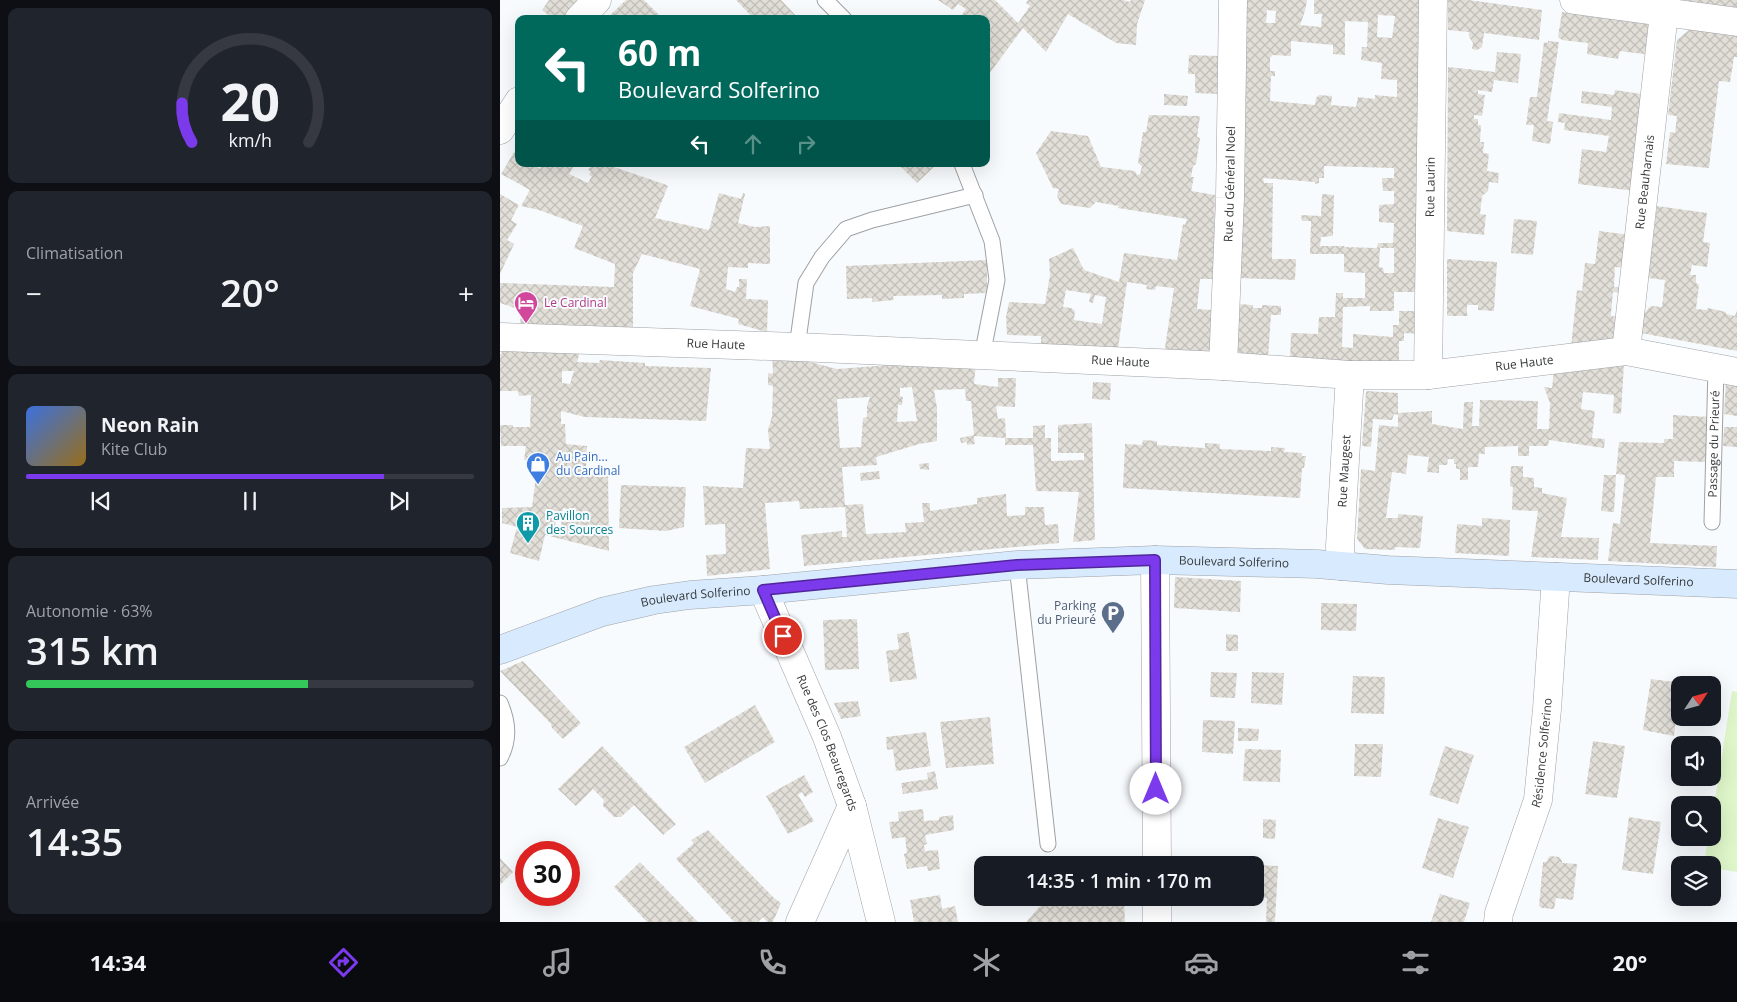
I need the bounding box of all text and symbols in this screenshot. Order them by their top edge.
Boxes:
text: 60 m [618,29,701,76]
icon: left [535,35,600,100]
text: 20 [220,65,280,136]
text: Boulevard Solferino [618,74,820,104]
street label: Rue du Général Noel [1219,126,1239,242]
text: km/h [228,128,272,152]
icon: left [686,130,714,158]
icon: ahead [739,130,767,158]
icon: right [792,130,820,158]
street label: Rue Beauharnais [1631,134,1658,230]
street label: Rue Laurin [1421,157,1439,217]
text: Climatisation [26,242,123,264]
text: 20° [220,266,280,318]
text: − [26,274,42,312]
text: + [458,274,474,312]
hotel icon: Le Cardinal [513,290,539,324]
place label: Le Cardinal [544,294,607,311]
street label: Rue Haute [686,334,746,353]
street label: Rue Haute [1091,351,1150,371]
street label: Rue Haute [1494,351,1555,375]
street label: Passage du Prieuré [1704,390,1723,498]
text: Neon Rain [101,412,199,438]
street label: Rue Maugest [1333,434,1354,508]
text: Kite Club [101,438,167,460]
place label: Au Pain... du Cardinal [556,448,620,479]
shop icon: Au Pain... du Cardinal [525,451,551,485]
icon: previous [87,487,115,515]
icon: pause [236,487,264,515]
icon: next [385,487,413,515]
place label: Pavillon des Sources [546,507,613,538]
building icon: Pavillon des Sources [515,510,541,544]
street label: Boulevard Solferino [1179,552,1289,571]
street label: Boulevard Solferino [1583,569,1694,590]
street label: Boulevard Solferino [639,582,751,611]
place label: Parking du Prieuré [1037,597,1096,628]
text: Autonomie · 63% [26,600,153,622]
parking icon: Parking du Prieuré [1100,600,1126,634]
pin [762,615,804,657]
icon: arrive [769,622,797,650]
text: 315 km [26,624,159,676]
street label: Rue des Clos Beauregards [793,672,862,813]
north arrow [1671,676,1721,726]
map controls [1671,676,1721,906]
street label: Résidence Solferino [1527,697,1556,810]
button: sound [1671,736,1721,786]
position arrow [1129,762,1181,814]
text: Arrivée [26,791,79,813]
button: search [1671,796,1721,846]
text: 14:35 [26,815,123,867]
speed limit sign: 30 [515,841,580,906]
button: layers [1671,856,1721,906]
text: 14:35 · 1 min · 170 m [1026,868,1212,894]
icon: directions [326,945,361,980]
icon: music [540,945,575,980]
icon: phone [755,945,790,980]
icon: climate [969,945,1004,980]
icon: car [1184,945,1219,980]
icon: filters [1398,945,1433,980]
text: 14:34 [90,947,146,977]
text: 20° [1613,947,1647,977]

